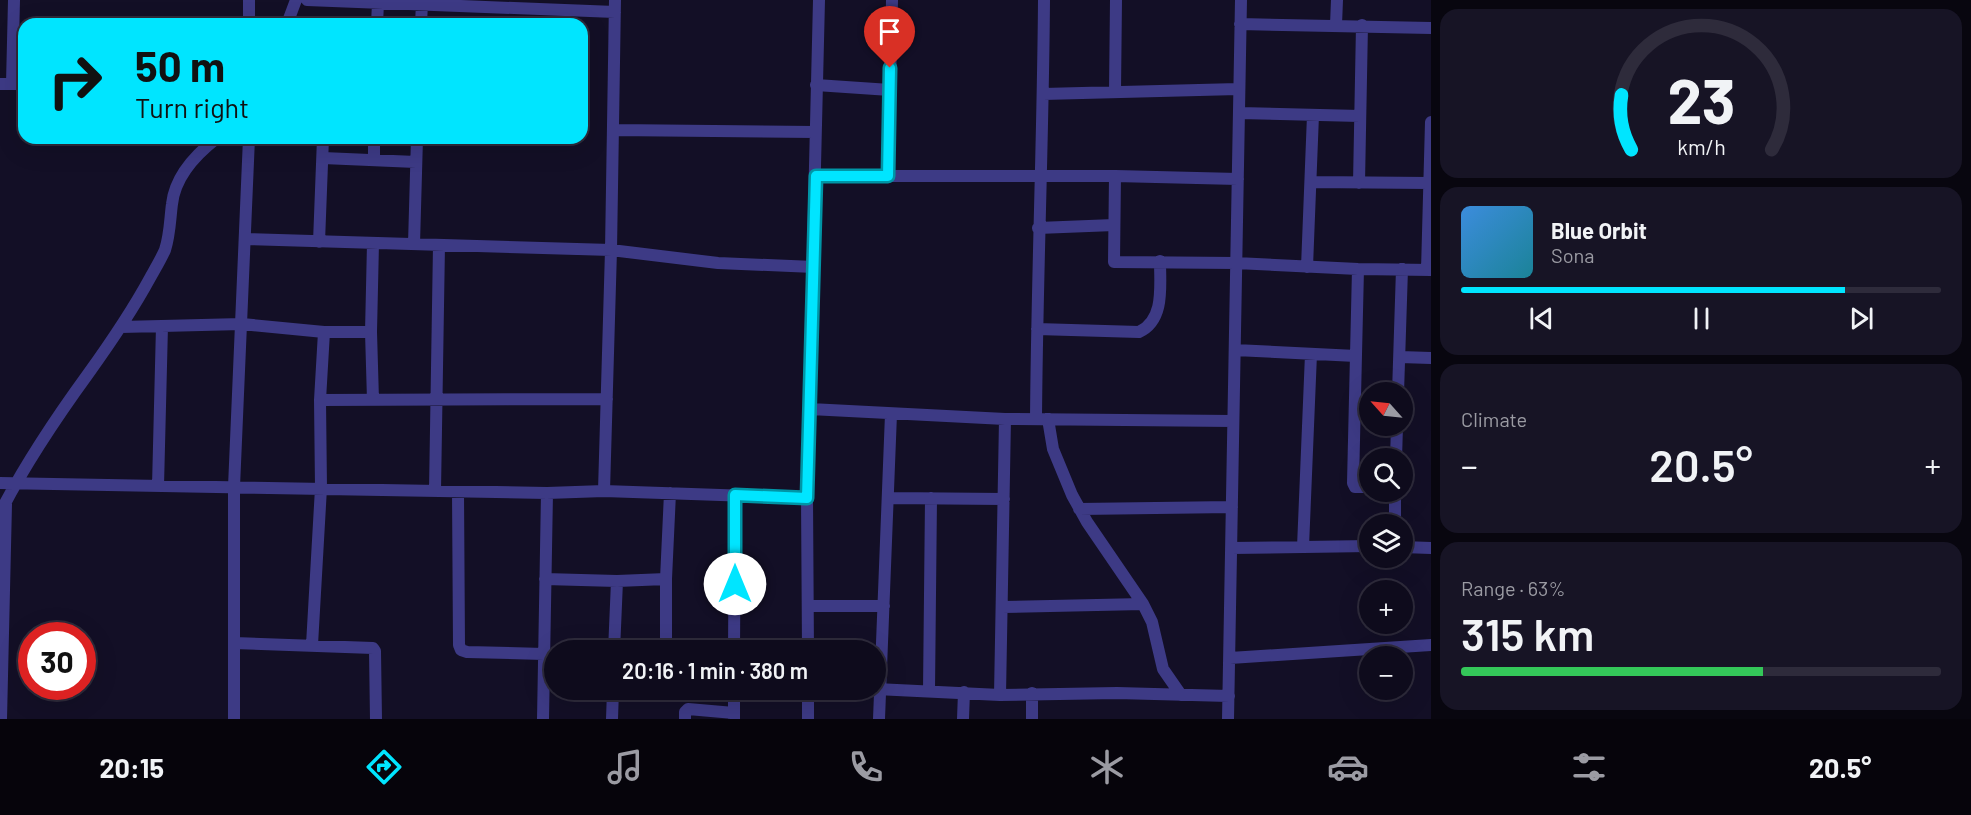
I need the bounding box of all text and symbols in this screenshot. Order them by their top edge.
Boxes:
pin [864,6,915,68]
icon: arrive [873,15,906,48]
text: 50 m [135,40,225,90]
icon: right [36,42,114,120]
text: 23 [1667,62,1735,136]
text: Turn right [135,91,249,123]
text: km/h [1677,135,1725,160]
text: Blue Orbit [1551,217,1647,243]
text: Sona [1551,243,1595,267]
icon: previous [1525,302,1558,335]
icon: pause [1685,302,1718,335]
icon: next [1845,302,1878,335]
north arrow [1359,382,1413,436]
map controls [1359,382,1413,700]
text: Climate [1461,407,1527,431]
text: 20.5° [1649,437,1753,491]
text: − [1461,445,1478,485]
text: + [1924,445,1941,485]
button: search [1359,448,1413,502]
button: layers [1359,514,1413,568]
position arrow [703,552,767,616]
text: Range · 63% [1461,576,1565,600]
button: + [1359,580,1413,634]
text: 315 km [1461,606,1594,660]
speed limit sign: 30 [18,622,96,700]
button: − [1359,646,1413,700]
text: 20:16 · 1 min · 380 m [622,657,808,683]
icon: directions [363,746,405,788]
icon: music [604,746,646,788]
icon: phone [845,746,887,788]
icon: climate [1086,746,1128,788]
icon: car [1327,746,1369,788]
icon: filters [1568,746,1610,788]
text: 20:15 [100,751,164,783]
text: 20.5° [1809,751,1871,783]

